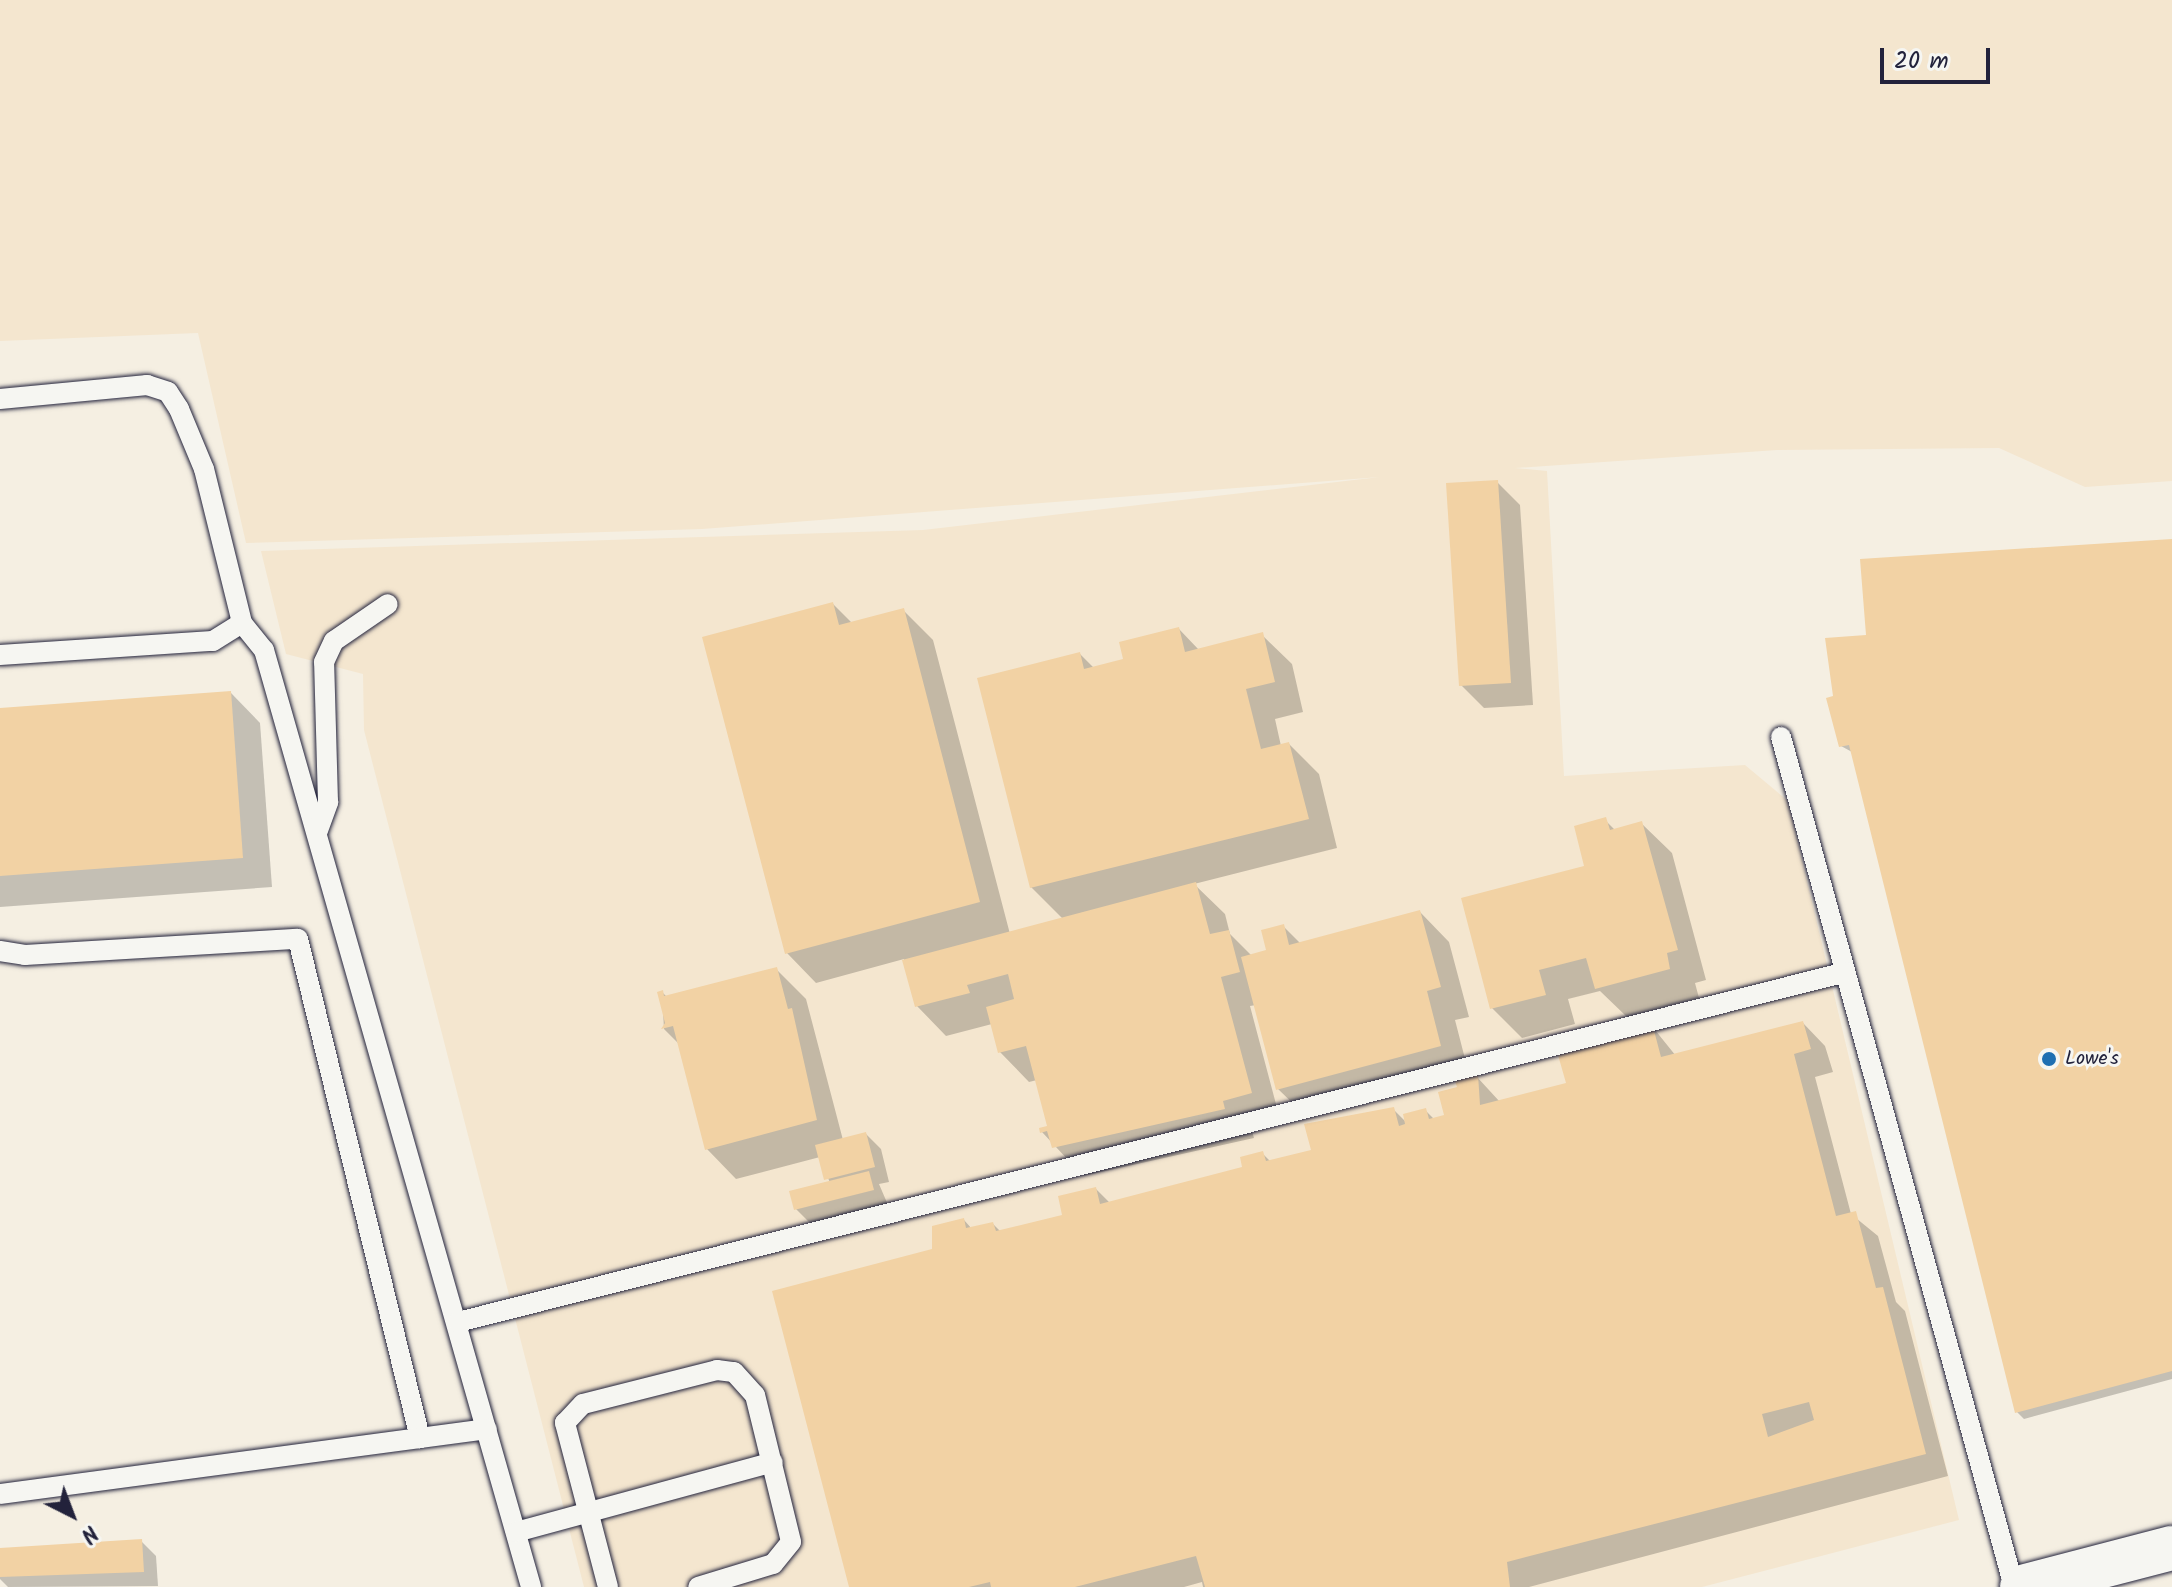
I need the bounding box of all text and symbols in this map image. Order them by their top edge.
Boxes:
scale bar [1884,32,1994,82]
text: 20 m [1894,42,1949,81]
place label: Lowe's [2065,1047,2119,1071]
marker: Lowe's [2040,1050,2058,1068]
north arrow [32,1475,112,1555]
text: N [72,1516,105,1551]

